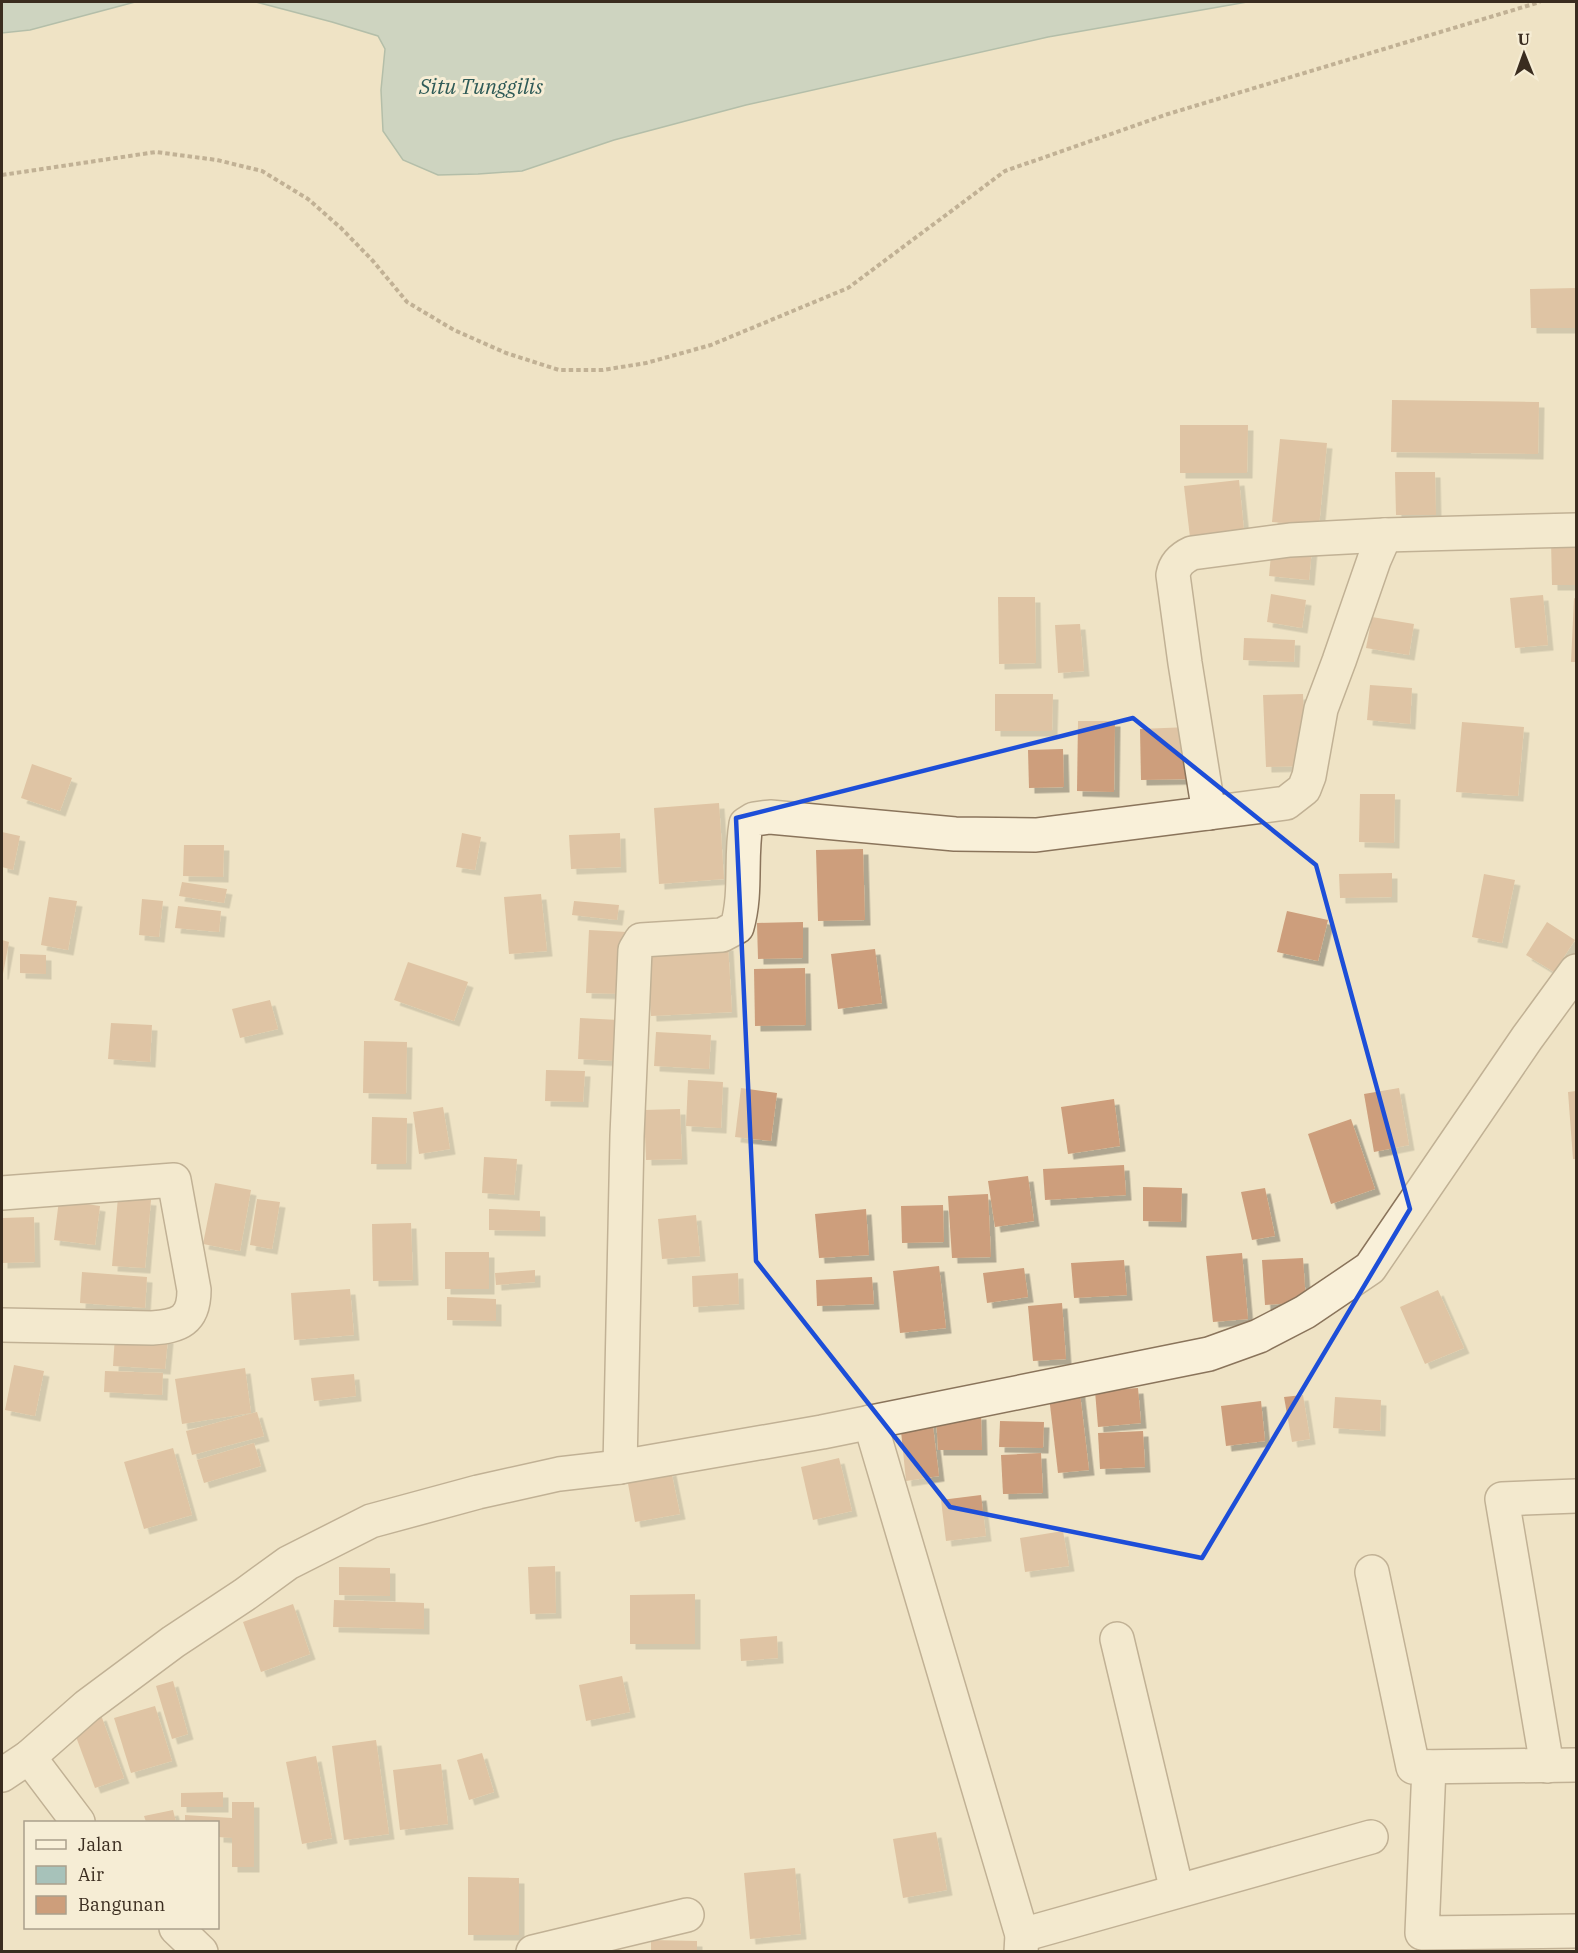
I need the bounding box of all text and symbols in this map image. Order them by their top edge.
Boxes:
north arrow [1494,24,1554,84]
text: U [1517,29,1530,49]
water label: Situ Tunggilis [418,72,543,100]
legend [24,1821,219,1929]
text: Jalan [78,1833,123,1856]
text: Air [78,1863,104,1886]
text: Bangunan [78,1893,165,1916]

